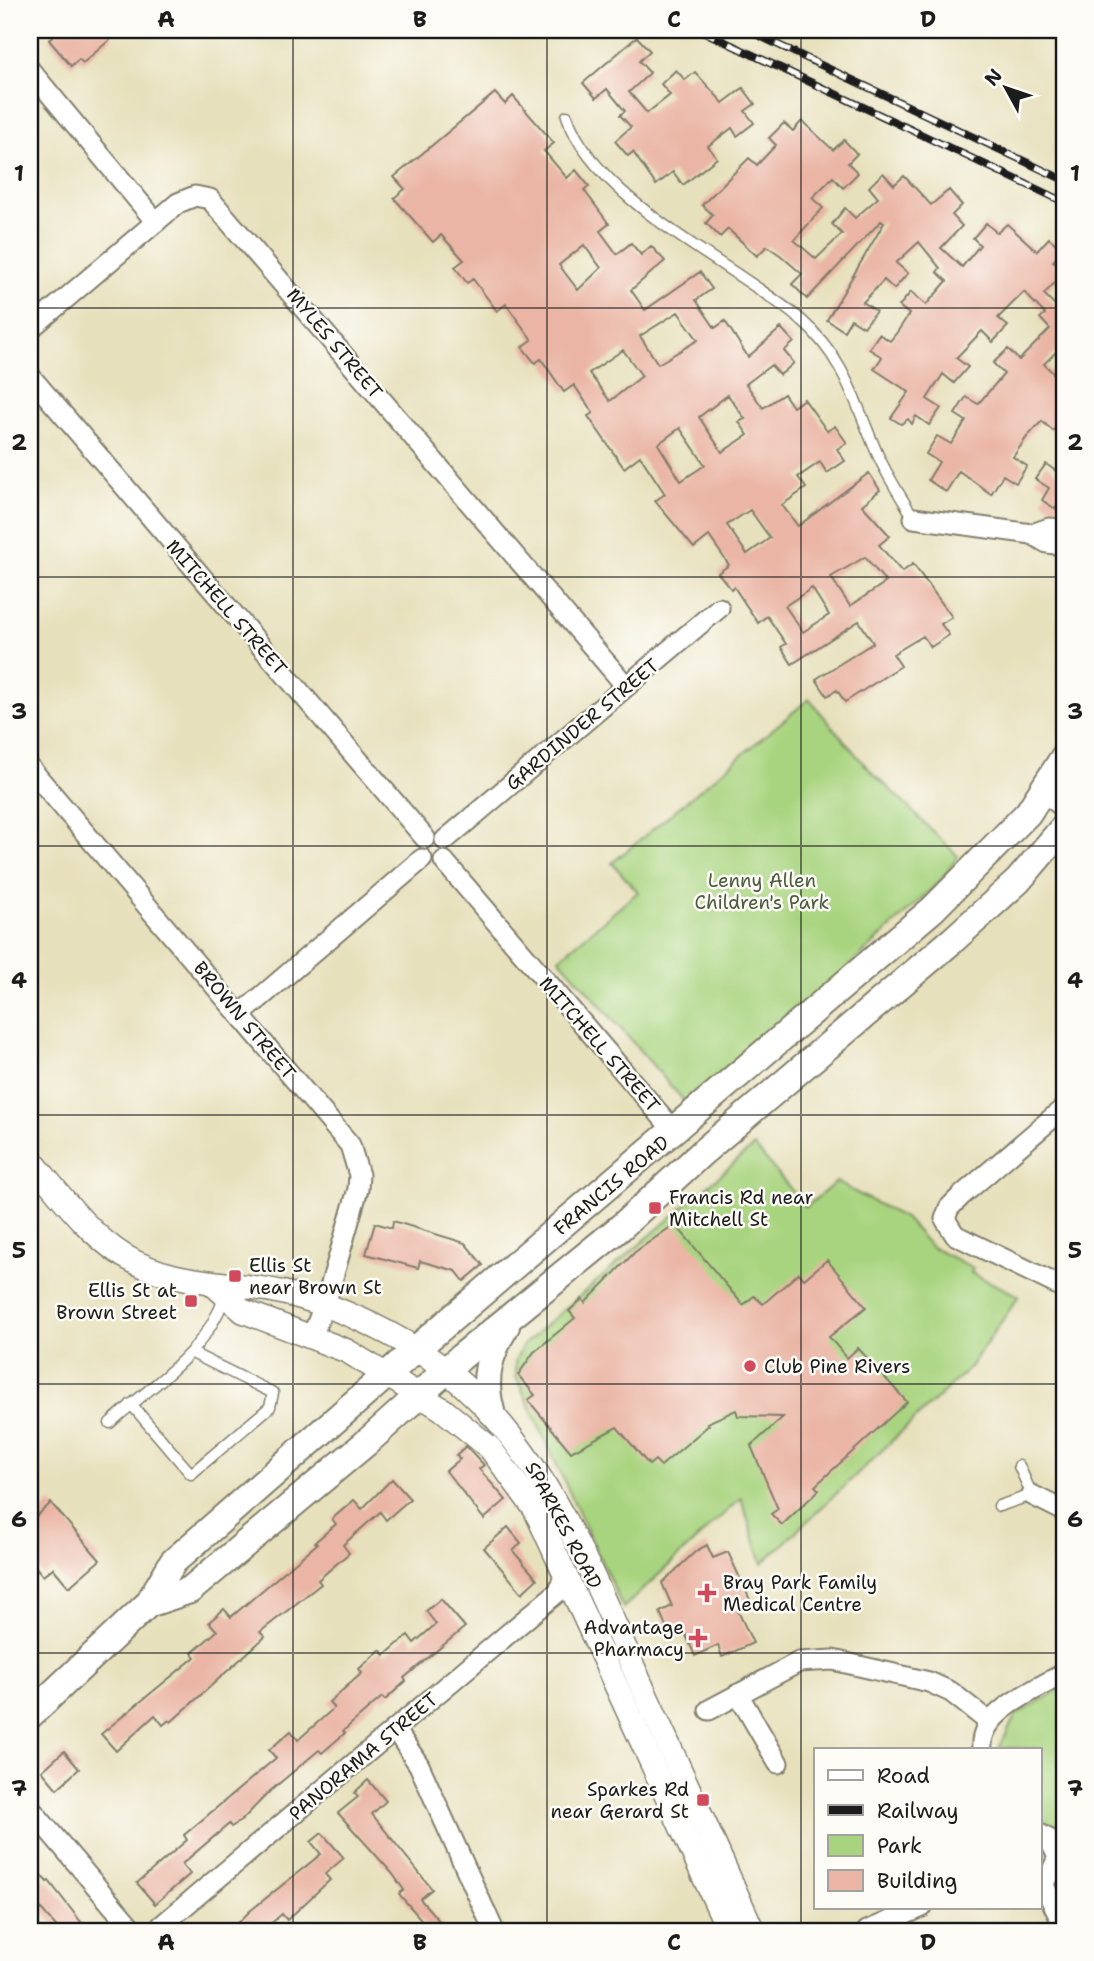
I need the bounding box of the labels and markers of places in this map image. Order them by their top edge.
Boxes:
place label: Francis Rd near Mitchell St [669,1185,814,1232]
marker: Francis Rd near Mitchell St [647,1200,663,1216]
place label: Ellis St near Brown St [249,1253,382,1300]
marker: Ellis St near Brown St [227,1268,243,1284]
place label: Ellis St at Brown Street [56,1278,177,1325]
marker: Ellis St at Brown Street [183,1293,199,1309]
place label: Club Pine Rivers [764,1354,911,1379]
marker: Club Pine Rivers [742,1358,758,1374]
place label: Bray Park Family Medical Centre [723,1570,877,1617]
marker: Bray Park Family Medical Centre [697,1583,717,1603]
place label: Advantage Pharmacy [584,1615,684,1662]
marker: Advantage Pharmacy [690,1630,706,1646]
place label: Sparkes Rd near Gerard St [550,1777,689,1824]
marker: Sparkes Rd near Gerard St [695,1792,711,1808]

